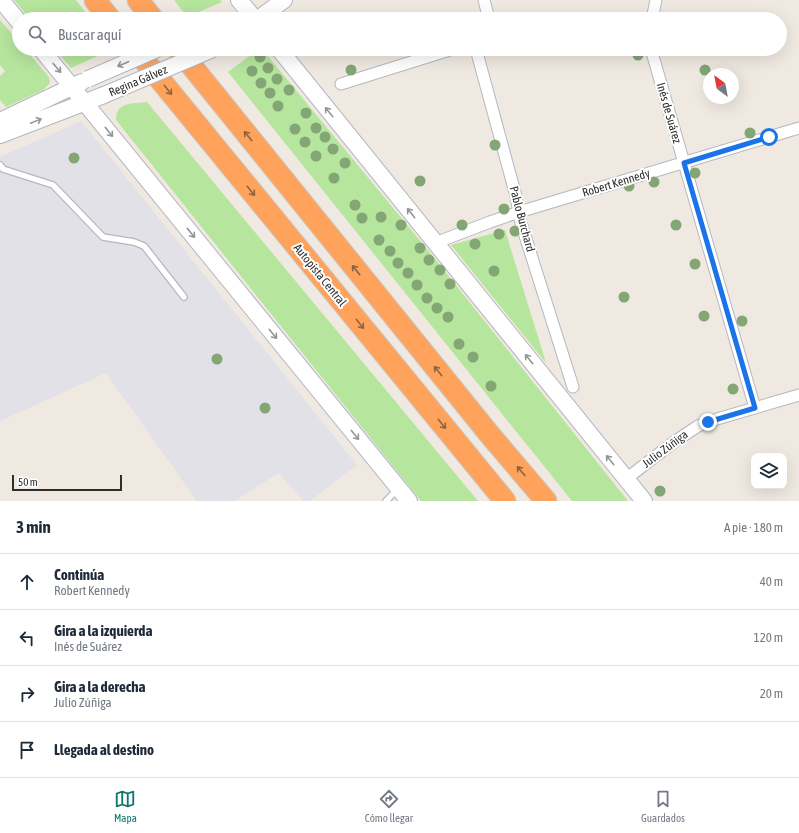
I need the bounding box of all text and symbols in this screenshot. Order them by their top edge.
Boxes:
search box [12,12,787,56]
icon: search [26,23,48,45]
text: Buscar aquí [58,26,121,43]
one-way arrow [117,61,129,68]
one-way arrow [52,62,61,73]
street label: Regina Gálvez [107,62,170,100]
north arrow [703,68,739,104]
street label: Inés de Suárez [654,81,685,146]
one-way arrow [164,85,173,95]
one-way arrow [325,106,334,117]
one-way arrow [30,116,42,124]
one-way arrow [105,127,114,138]
route start [760,128,778,146]
one-way arrow [244,131,253,141]
street label: Robert Kennedy [580,166,652,200]
one-way arrow [246,185,255,196]
street label: Pablo Burchard [507,185,537,253]
one-way arrow [407,207,415,218]
one-way arrow [187,228,195,239]
street label: Autopista Central [291,241,350,310]
one-way arrow [352,264,361,275]
one-way arrow [355,318,364,329]
one-way arrow [269,329,277,340]
one-way arrow [524,353,533,364]
one-way arrow [434,365,442,376]
route end [699,413,717,431]
one-way arrow [438,419,447,430]
street label: Julio Zúñiga [640,427,690,471]
one-way arrow [351,430,359,441]
map controls [751,453,787,489]
button: layers [751,453,787,489]
one-way arrow [606,454,615,465]
one-way arrow [516,466,525,477]
scale bar [12,473,122,492]
text: 50 m [18,476,38,488]
text: 3 min [16,517,51,537]
text: A pie · 180 m [724,520,783,535]
text: Continúa [54,566,104,583]
icon: ahead [16,571,38,593]
text: 40 m [760,574,783,589]
text: Robert Kennedy [54,583,130,598]
text: Gira a la izquierda [54,622,152,639]
icon: left [16,627,38,649]
text: 120 m [754,630,783,645]
text: Inés de Suárez [54,639,122,654]
text: Gira a la derecha [54,678,145,695]
icon: right [16,683,38,705]
text: 20 m [760,686,783,701]
text: Julio Zúñiga [54,695,112,710]
icon: arrive [16,739,38,761]
text: Llegada al destino [54,741,154,758]
tab: Mapa [114,788,137,824]
tab: Cómo llegar [365,788,413,824]
tab: Guardados [641,788,685,824]

